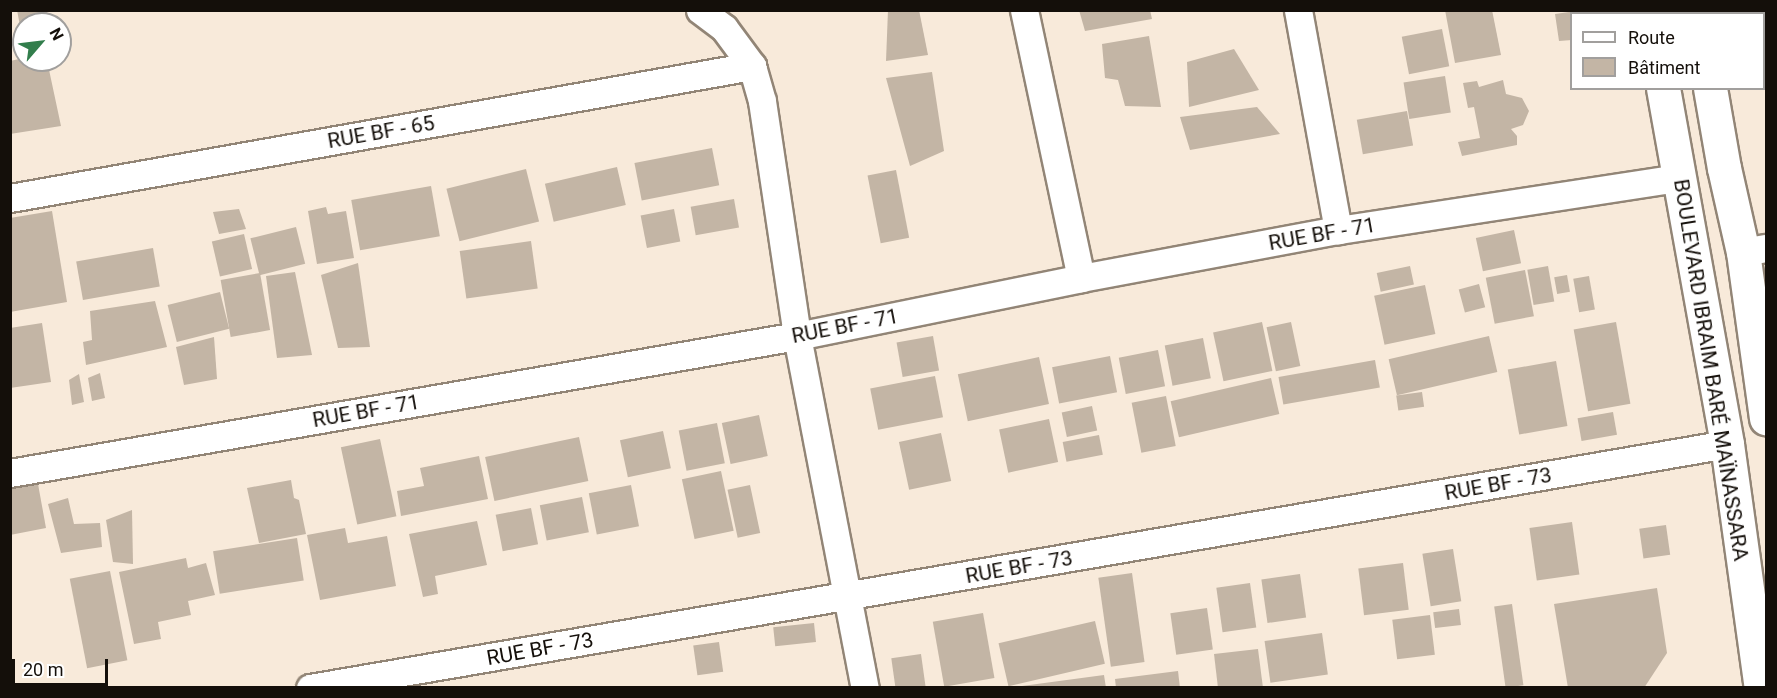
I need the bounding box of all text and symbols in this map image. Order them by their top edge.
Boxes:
north arrow [12,12,72,72]
legend [1570,12,1765,90]
text: N [46,25,68,44]
text: Route [1628,27,1675,48]
text: Bâtiment [1628,57,1700,78]
street label: RUE BF - 65 [326,110,436,154]
street label: BOULEVARD IBRAIM BARÉ MAÏNASSARA [1668,177,1754,563]
street label: RUE BF - 71 [1267,212,1377,256]
street label: RUE BF - 71 [789,303,901,349]
street label: RUE BF - 71 [311,389,421,433]
street label: RUE BF - 73 [1443,462,1553,506]
street label: RUE BF - 73 [964,545,1074,589]
street label: RUE BF - 73 [485,627,595,671]
scale bar [15,647,111,685]
text: 20 m [23,659,63,680]

